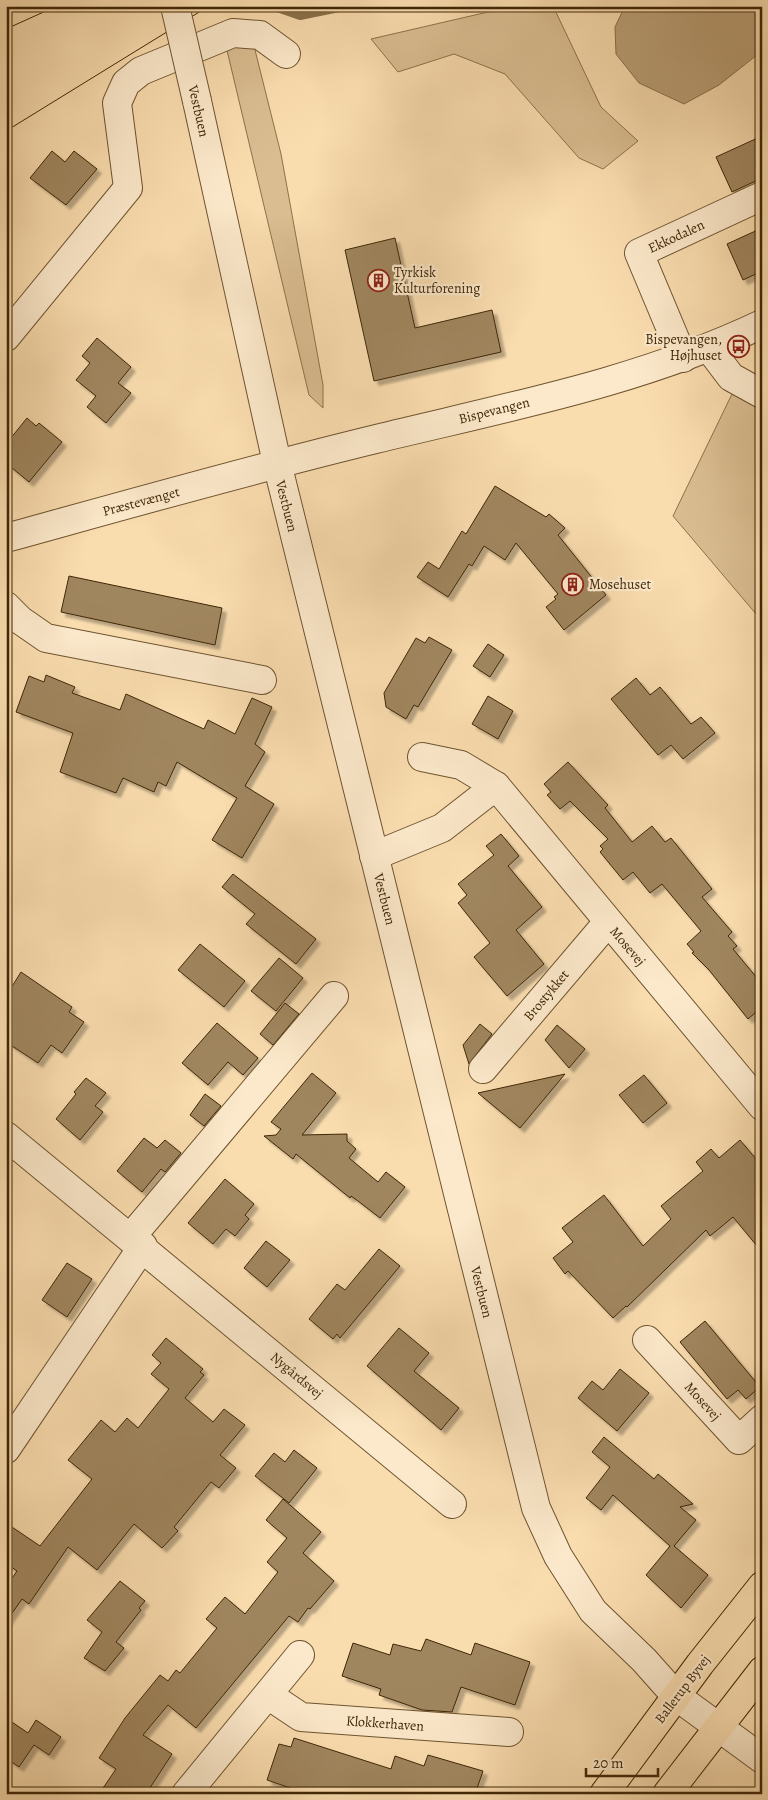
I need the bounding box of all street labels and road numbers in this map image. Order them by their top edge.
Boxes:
street label: Vestbuen [183,82,214,139]
street label: Ekkodalen [645,215,708,258]
street label: Bispevangen [457,392,532,428]
street label: Vestbuen [271,477,302,534]
street label: Præstevænget [100,482,182,521]
street label: Vestbuen [369,870,400,927]
street label: Mosevej [605,923,650,970]
street label: Brostykket [519,965,574,1025]
street label: Vestbuen [466,1263,497,1320]
street label: Nygårdsvej [266,1348,327,1403]
street label: Mosevej [680,1378,725,1425]
street label: Ballerup Byvej [650,1651,714,1727]
street label: Klokkerhaven [345,1711,425,1736]

